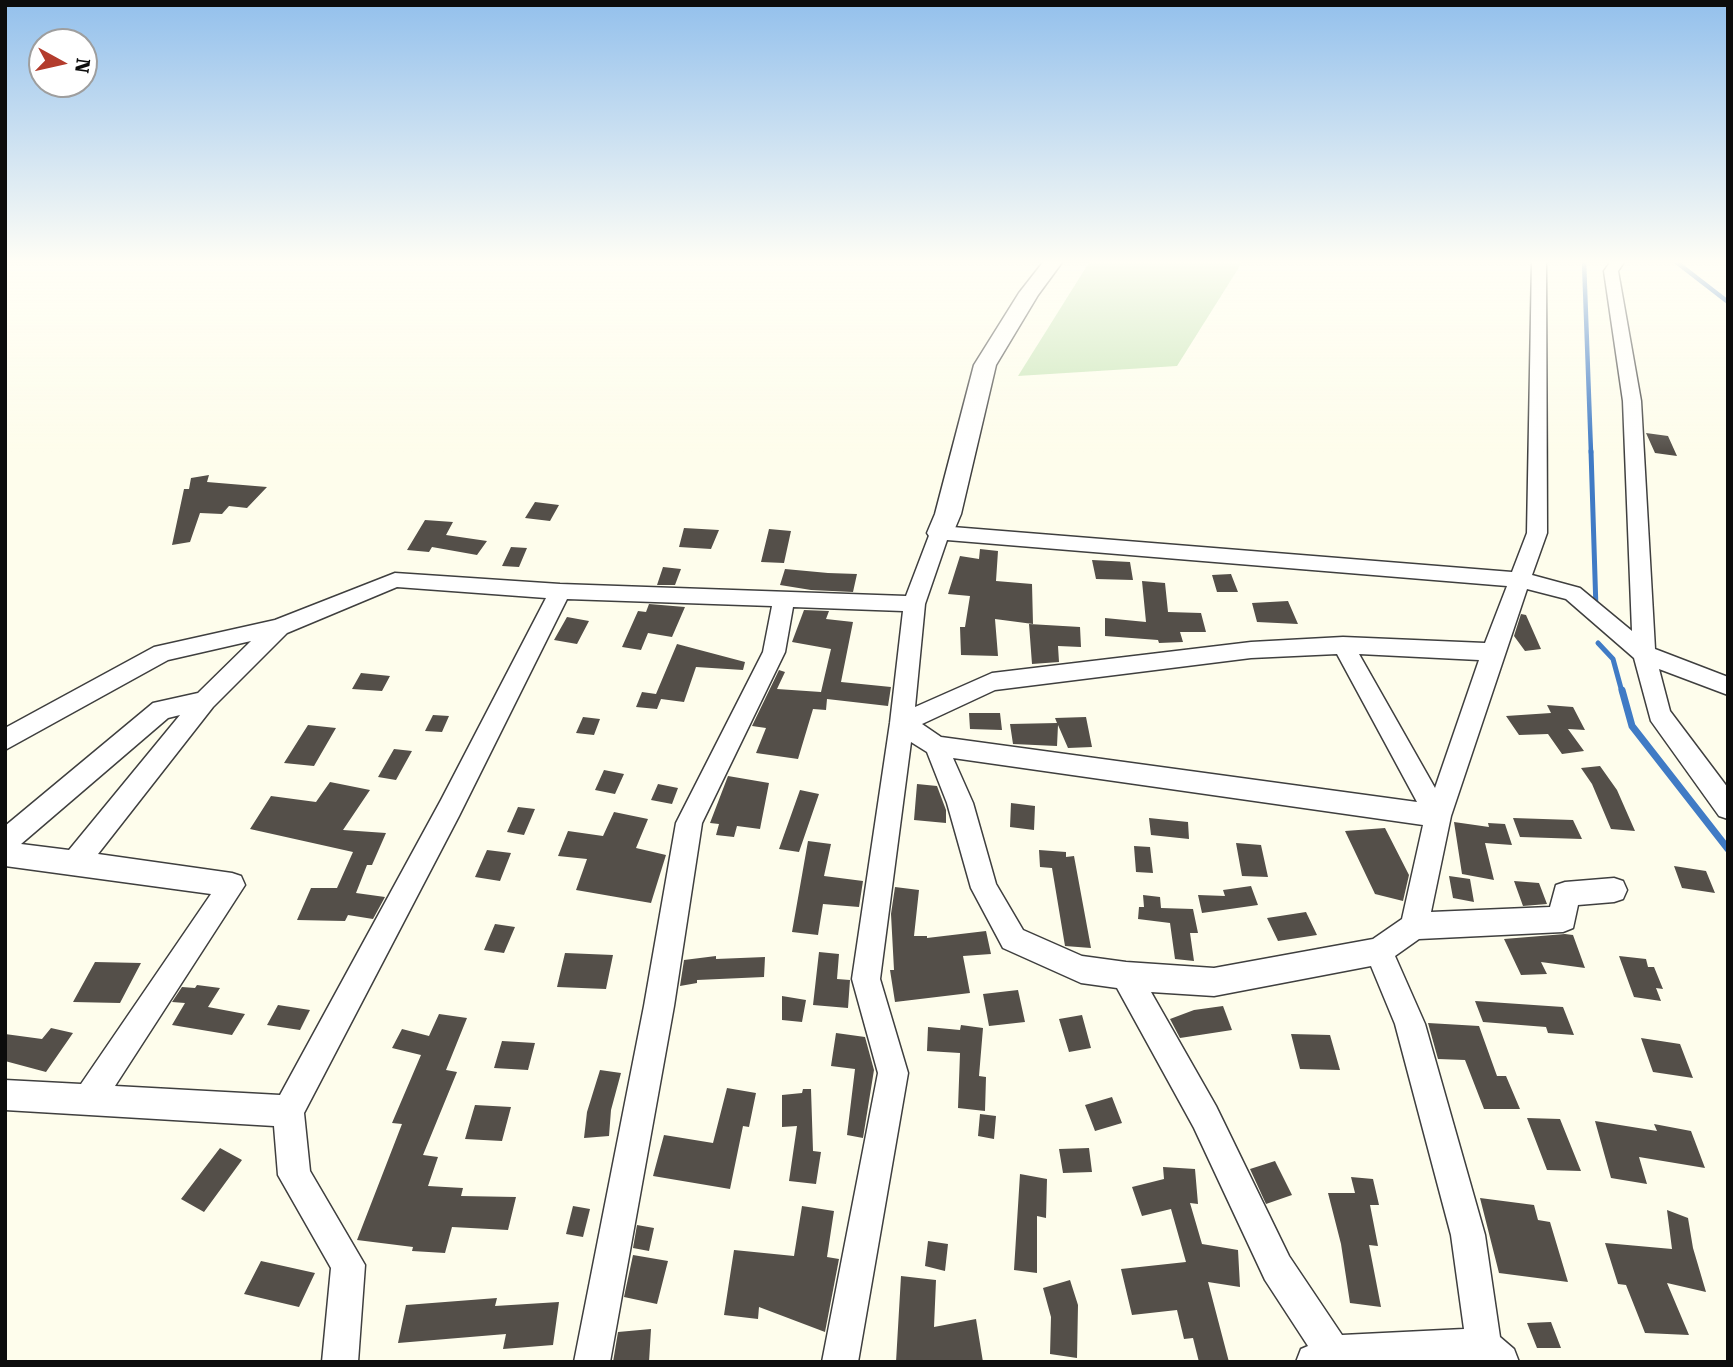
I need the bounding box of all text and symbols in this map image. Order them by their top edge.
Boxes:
north arrow [28,28,98,98]
text: N [70,57,95,75]

